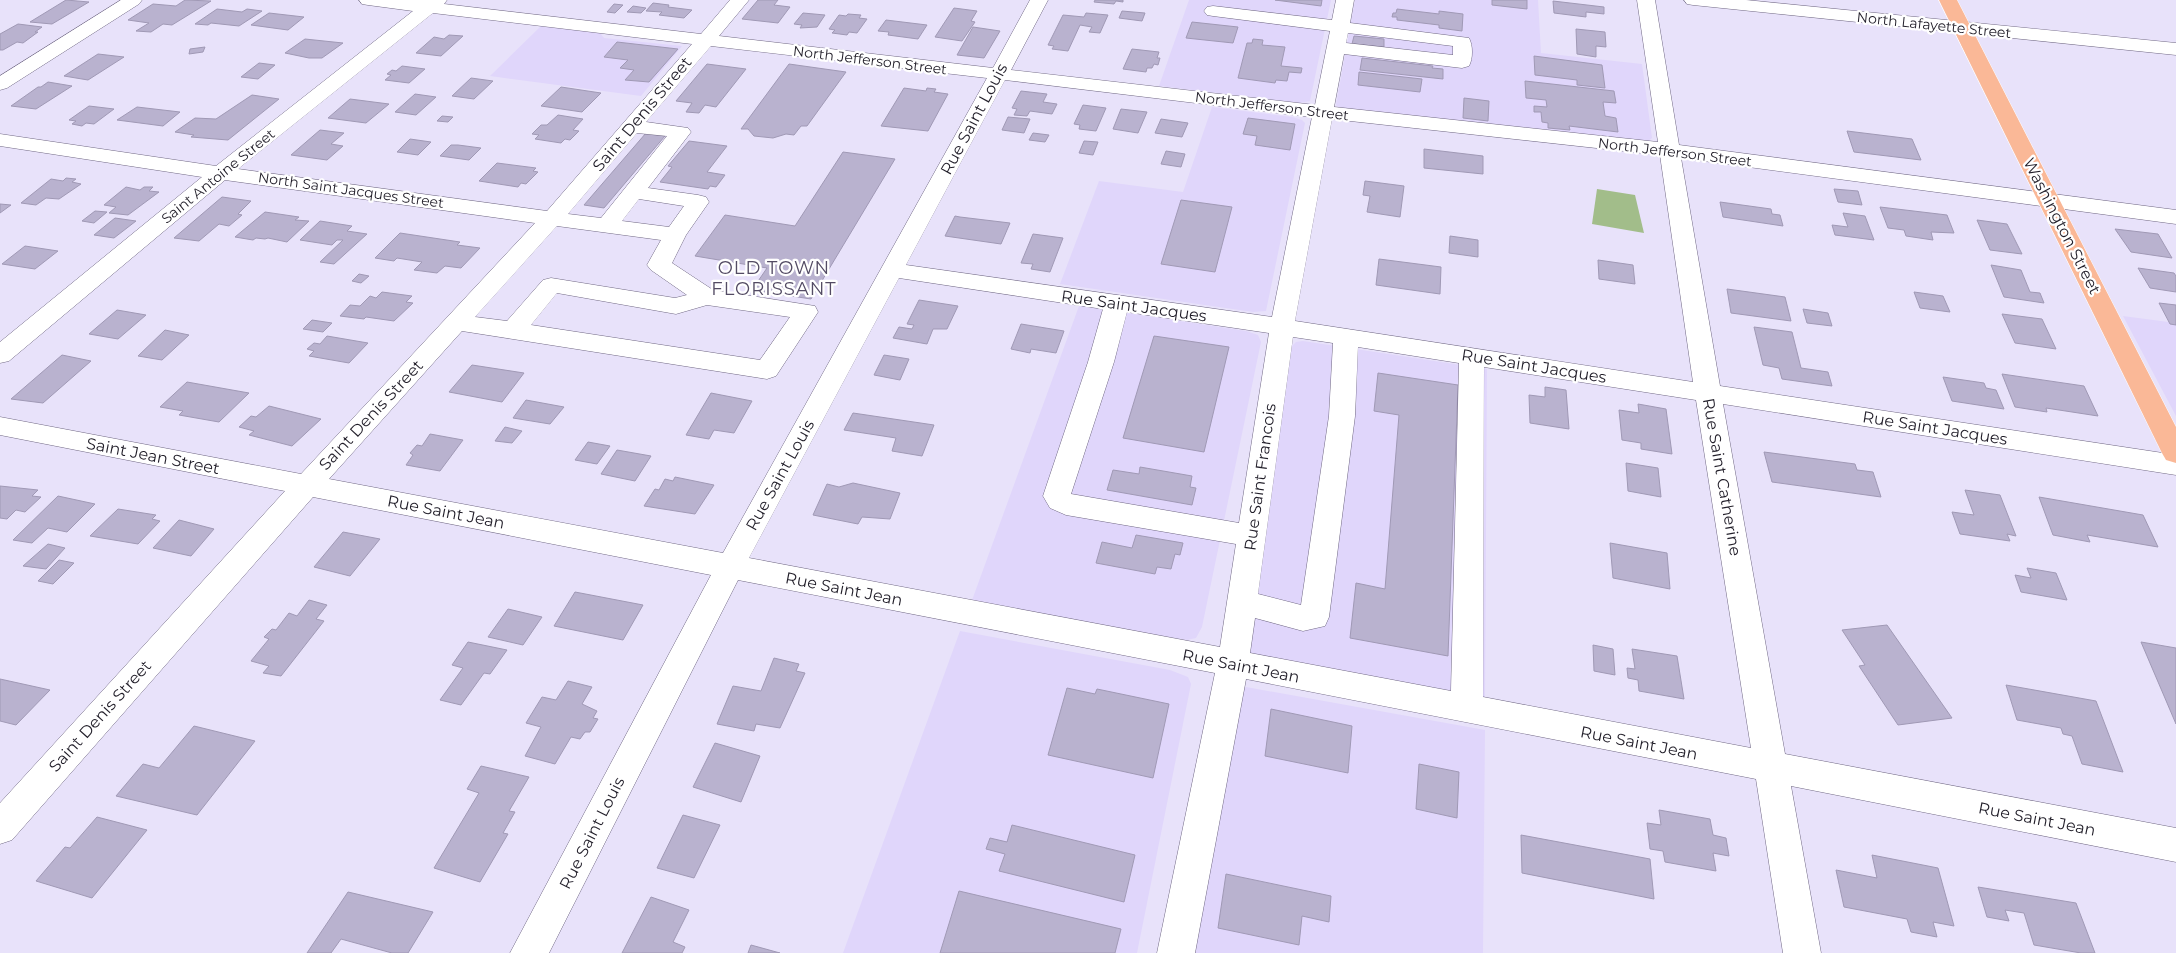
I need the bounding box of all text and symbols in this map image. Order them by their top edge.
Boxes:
street label: North Lafayette Street [1856,8,2012,42]
street label: North Jefferson Street [792,42,948,78]
street label: Saint Denis Street [589,53,696,175]
street label: Rue Saint Louis [937,60,1011,178]
street label: North Jefferson Street [1194,88,1350,124]
street label: Saint Antoine Street [158,124,279,227]
street label: North Jefferson Street [1597,134,1753,170]
street label: Washington Street [2019,155,2105,298]
street label: North Saint Jacques Street [257,168,445,212]
district label: OLD TOWN FLORISSANT [711,257,837,300]
street label: Rue Saint Jacques [1060,286,1208,326]
street label: Rue Saint Jacques [1460,345,1608,387]
street label: Saint Denis Street [315,356,427,474]
street label: Rue Saint Catherine [1699,397,1745,557]
street label: Rue Saint Francois [1240,402,1280,552]
street label: Rue Saint Jacques [1861,407,2009,449]
street label: Rue Saint Louis [742,416,818,534]
street label: Saint Jean Street [85,434,222,478]
street label: Rue Saint Jean [386,491,506,533]
street label: Rue Saint Jean [784,568,904,610]
street label: Rue Saint Jean [1181,645,1301,687]
street label: Saint Denis Street [45,656,155,776]
street label: Rue Saint Jean [1579,722,1699,764]
street label: Rue Saint Louis [556,774,629,892]
street label: Rue Saint Jean [1977,798,2097,840]

